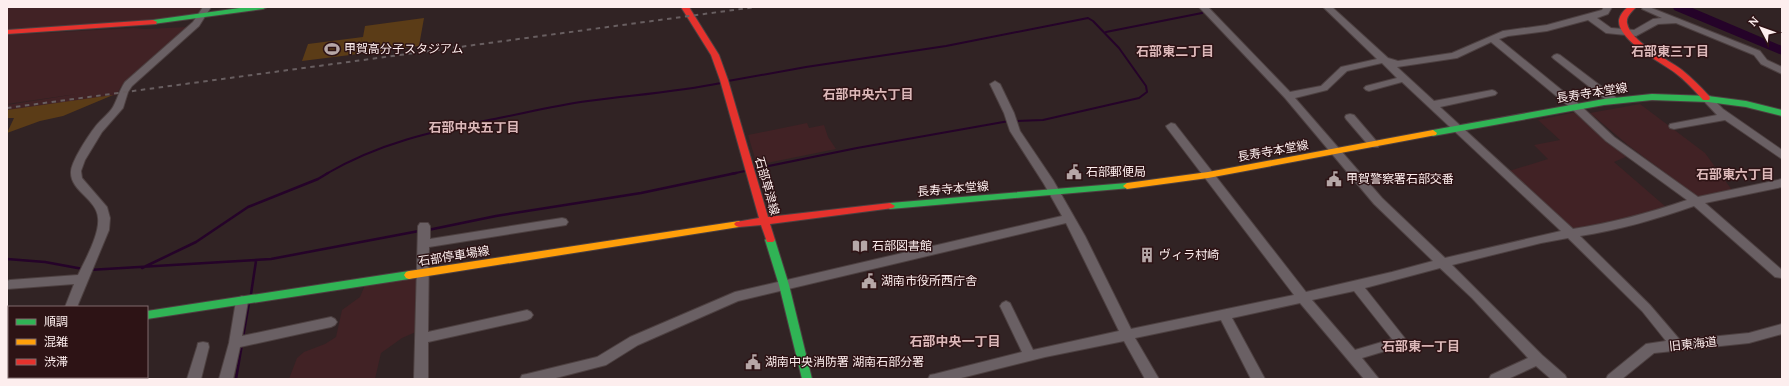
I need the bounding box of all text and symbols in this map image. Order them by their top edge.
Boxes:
north arrow [1741,8,1781,48]
text: N [1745,13,1762,29]
sports icon: 甲賀高分子スタジアム [323,40,341,58]
place label: 甲賀高分子スタジアム [344,41,463,56]
district label: 石部東二丁目 [1136,43,1214,60]
district label: 石部東三丁目 [1631,43,1709,60]
street label: 長寿寺本堂線 [1555,79,1629,106]
district label: 石部中央六丁目 [822,86,914,103]
district label: 石部中央五丁目 [428,119,520,136]
street label: 長寿寺本堂線 [1236,137,1310,164]
street label: 石部草津線 [752,155,783,217]
public building icon: 石部郵便局 [1065,163,1083,181]
place label: 石部郵便局 [1086,164,1146,179]
district label: 石部東六丁目 [1696,166,1774,183]
public building icon: 甲賀警察署石部交番 [1325,170,1343,188]
place label: 甲賀警察署石部交番 [1346,171,1454,186]
street label: 長寿寺本堂線 [916,178,989,199]
library icon: 石部図書館 [851,237,869,255]
place label: 石部図書館 [872,238,932,253]
street label: 石部停車場線 [417,242,491,269]
building icon: ヴィラ村崎 [1138,246,1156,264]
place label: ヴィラ村崎 [1159,247,1219,262]
public building icon: 湖南市役所西庁舎 [860,272,878,290]
place label: 湖南市役所西庁舎 [881,273,977,288]
legend [8,306,148,378]
text: 順調 [44,314,68,329]
district label: 石部中央一丁目 [909,333,1001,350]
text: 混雑 [44,334,68,349]
street label: 旧東海道 [1668,334,1718,353]
district label: 石部東一丁目 [1382,338,1460,355]
public building icon: 湖南中央消防署 湖南石部分署 [744,353,762,371]
text: 渋滞 [44,354,68,369]
place label: 湖南中央消防署 湖南石部分署 [765,354,924,369]

